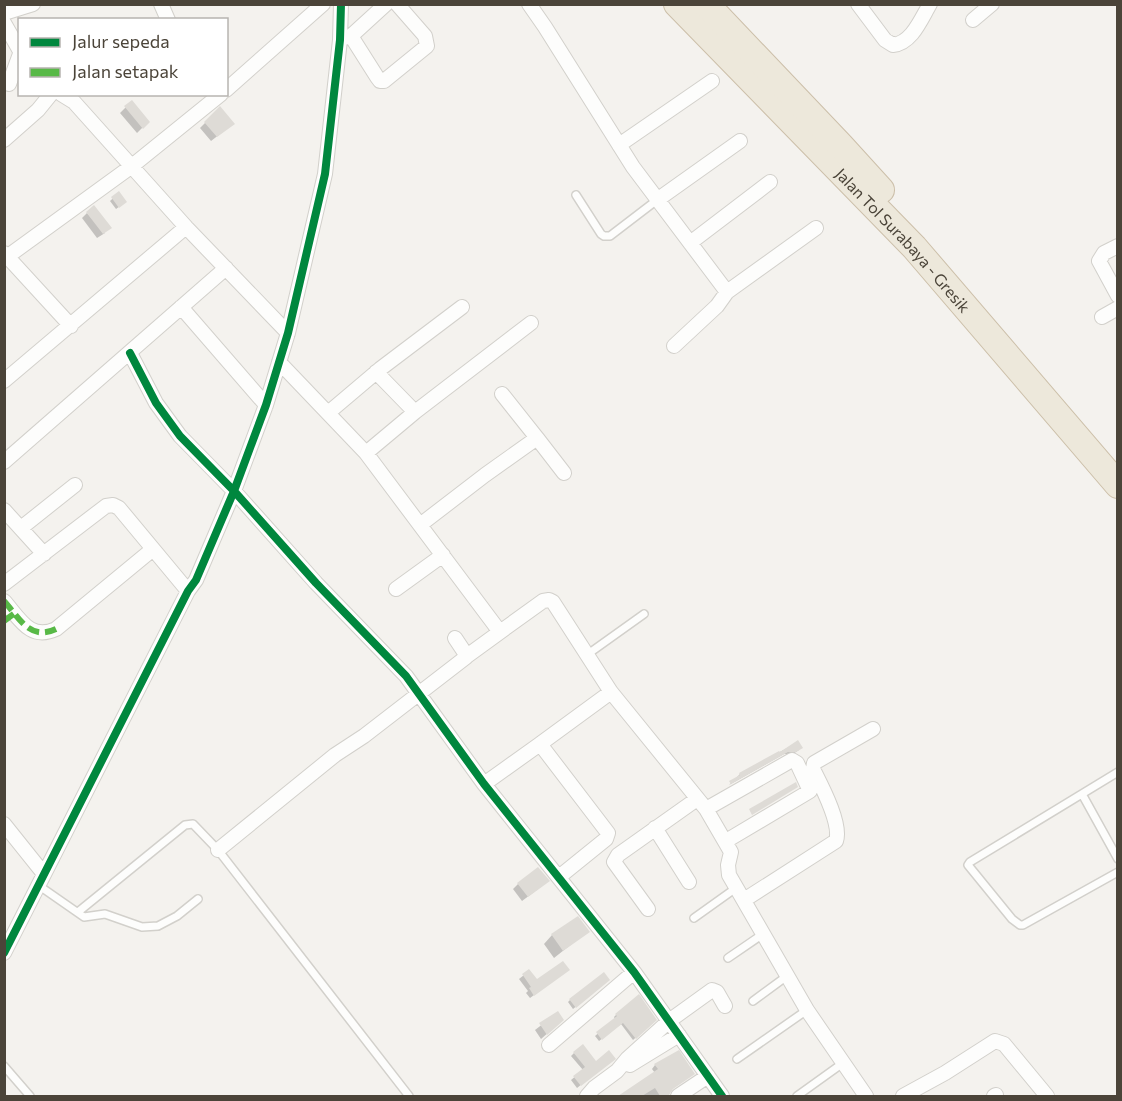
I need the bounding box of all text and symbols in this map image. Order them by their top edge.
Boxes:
legend [18,18,228,96]
text: Jalur sepeda [72,30,170,52]
text: Jalan setapak [72,60,179,82]
street label: Jalan Tol Surabaya - Gresik [832,163,975,316]

